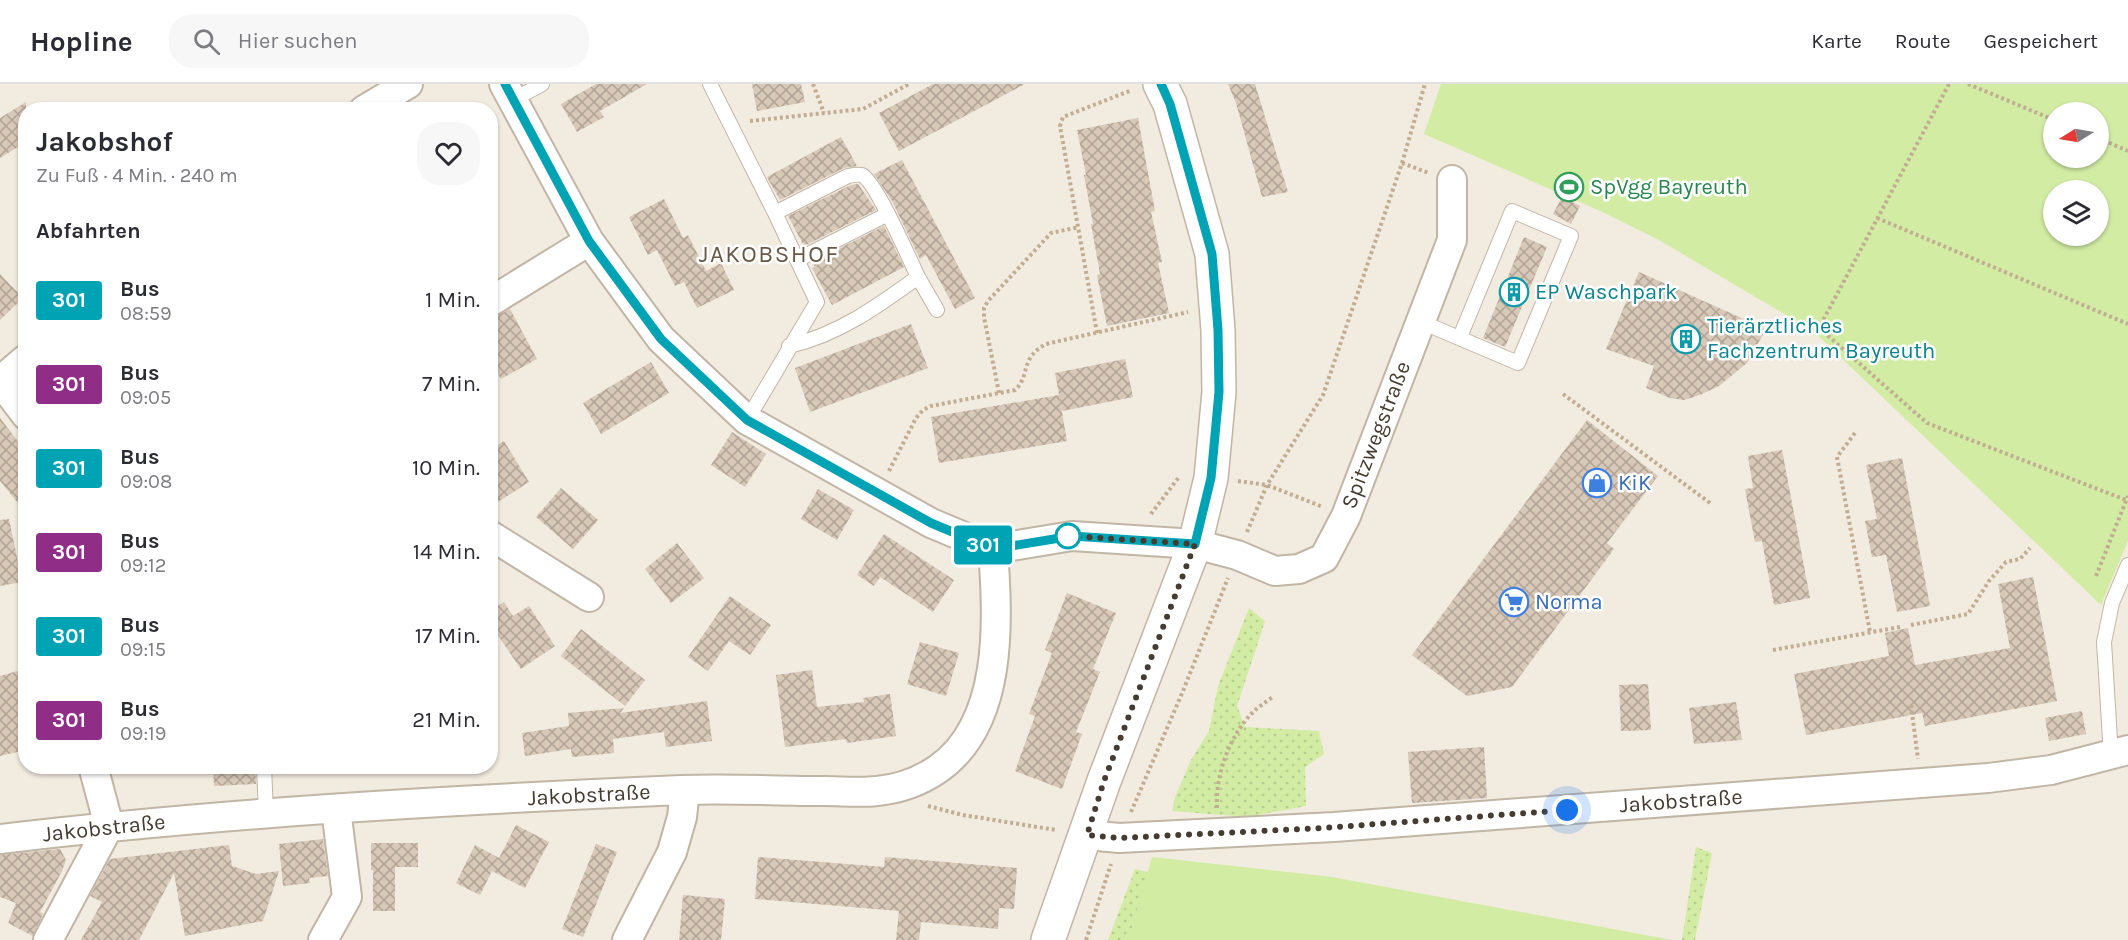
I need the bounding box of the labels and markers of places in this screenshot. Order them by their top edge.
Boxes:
sports icon: SpVgg Bayreuth [1553,171,1585,203]
place label: SpVgg Bayreuth [1590,174,1748,200]
building icon: EP Waschpark [1498,276,1530,308]
place label: EP Waschpark [1535,279,1677,305]
place label: Tierärztliches Fachzentrum Bayreuth [1707,313,1935,364]
building icon: Tierärztliches Fachzentrum Bayreuth [1670,323,1702,355]
shop icon: KiK [1581,467,1613,499]
place label: KiK [1618,470,1651,496]
unlabelled marker [1055,523,1081,549]
supermarket icon: Norma [1498,586,1530,618]
place label: Norma [1535,589,1603,615]

